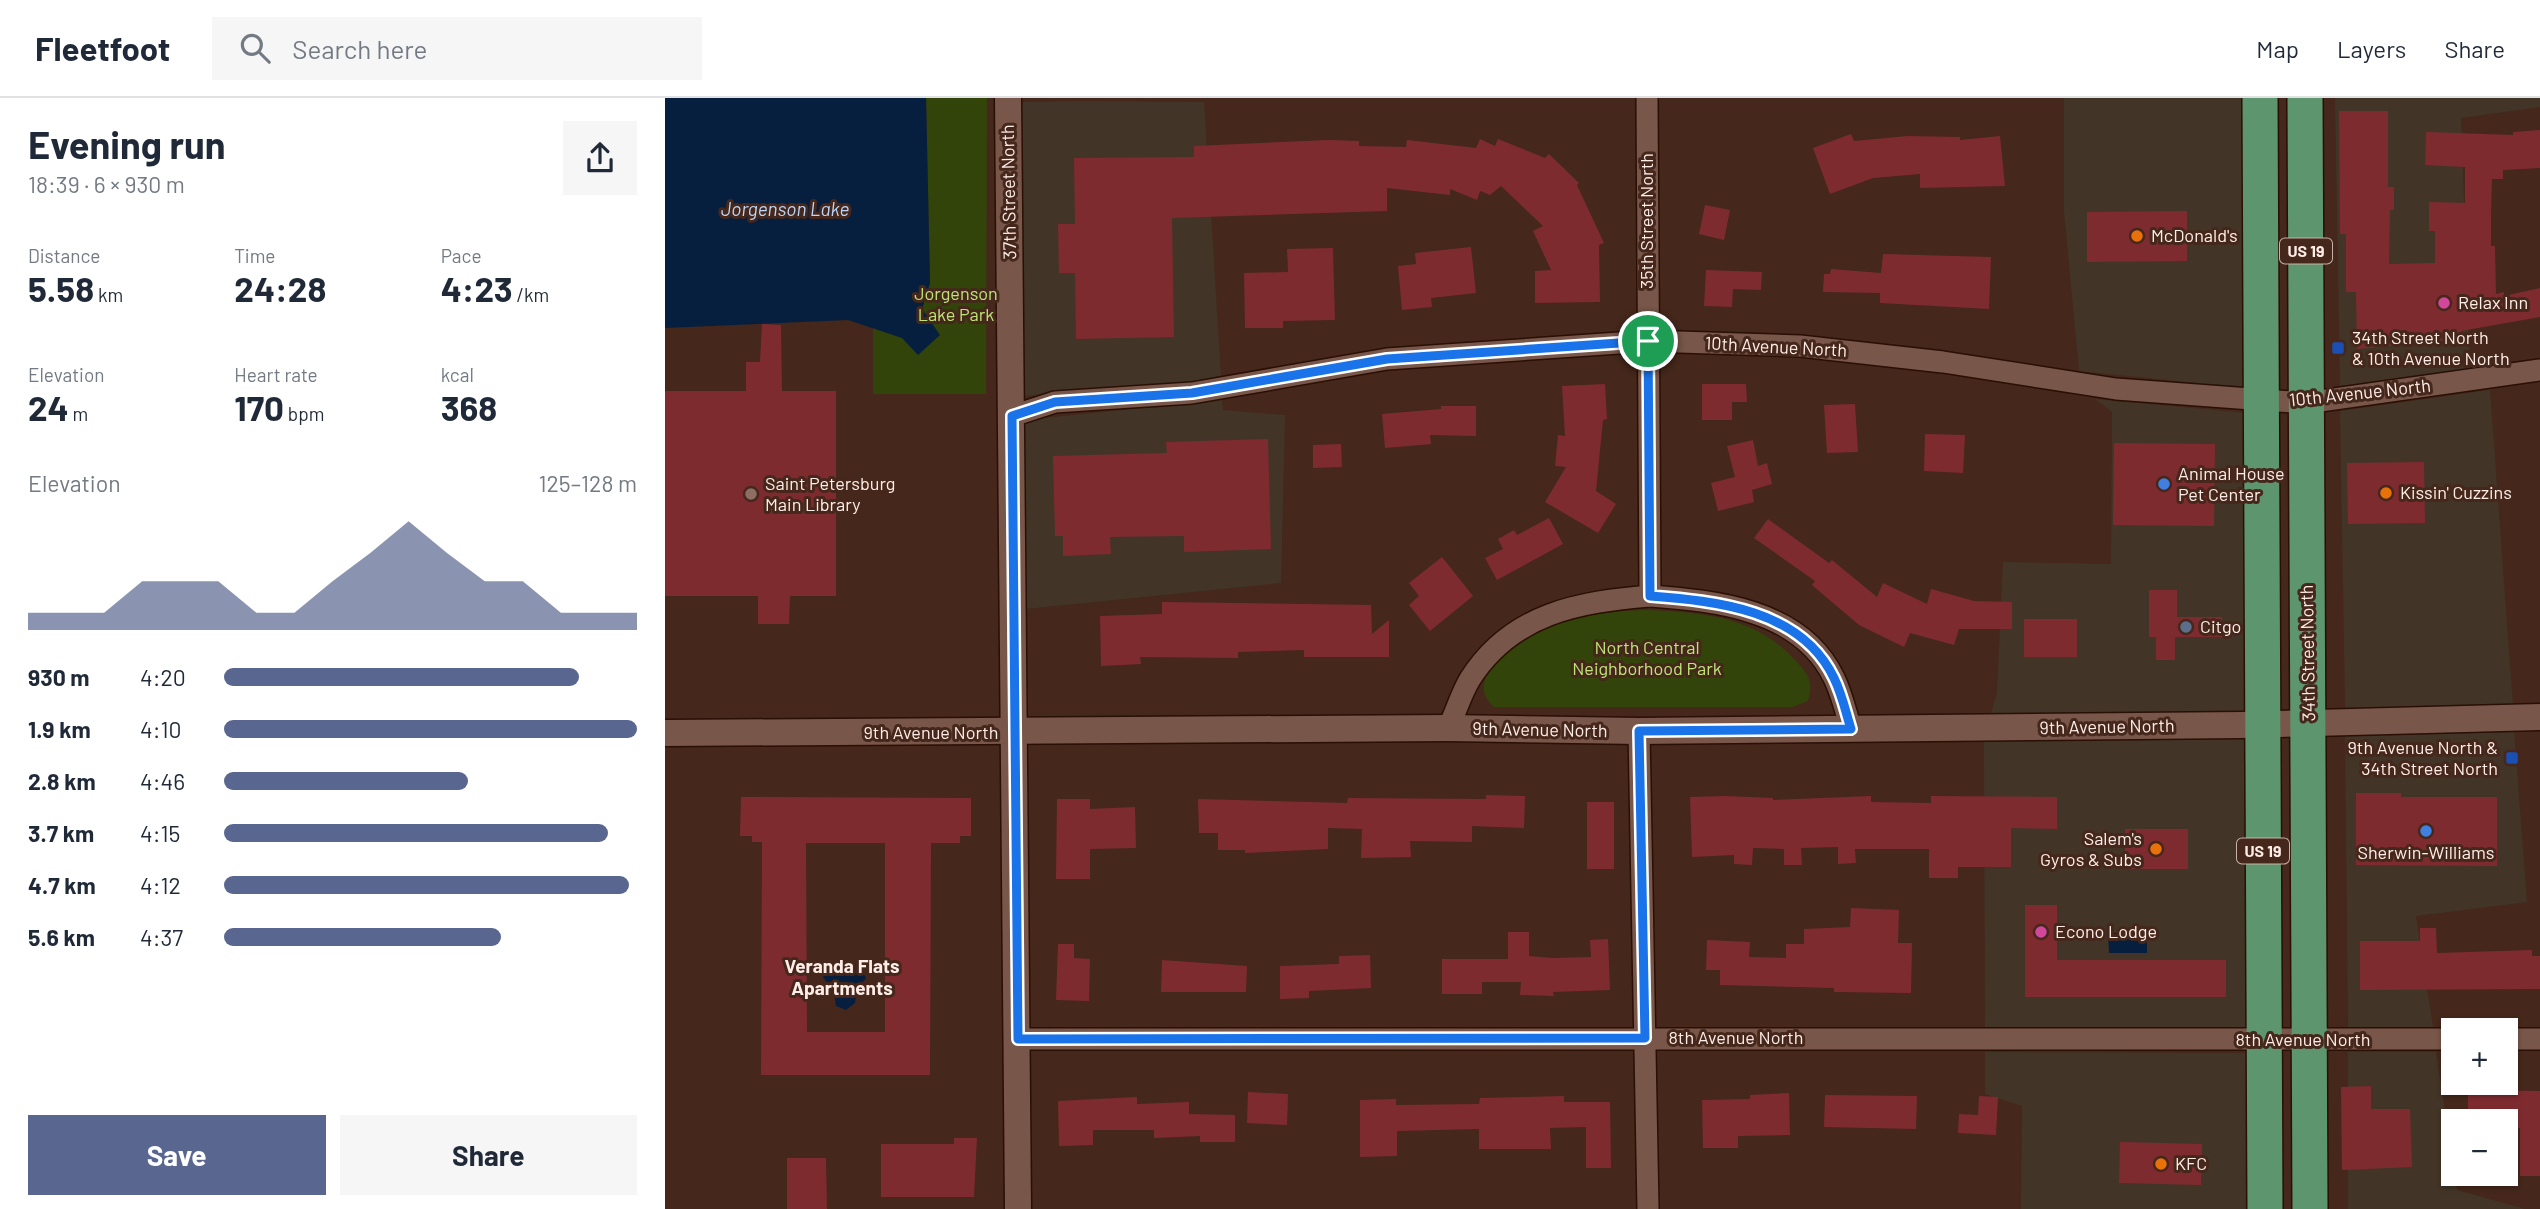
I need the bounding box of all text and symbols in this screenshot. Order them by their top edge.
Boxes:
search box [212,17,702,80]
text: Fleetfoot [35,28,170,68]
icon: search [236,29,274,67]
text: Search here [292,33,427,64]
text: Map [2256,34,2299,63]
text: Layers [2337,34,2406,63]
text: Share [2444,34,2505,63]
text: Evening run [28,121,226,167]
button: share [563,121,637,195]
street label: 37th Street North [996,124,1020,260]
street label: 35th Street North [1635,153,1657,289]
text: 18:39 · 6 × 930 m [28,170,185,198]
water label: Jorgenson Lake [721,197,849,220]
place label: McDonald's [2151,224,2238,246]
marker: McDonald's [2129,228,2145,244]
road number: US 19 [2280,238,2332,264]
text: Distance [28,244,100,267]
text: Time [234,244,275,267]
text: Pace [441,244,482,267]
text: 5.58 [28,267,94,309]
text: 24:28 [234,267,326,309]
text: 4:23 [441,267,513,309]
park label: Jorgenson Lake Park [914,282,998,325]
text: km [94,283,123,306]
text: /km [513,283,549,306]
place label: Relax Inn [2458,291,2528,313]
marker: Relax Inn [2436,295,2452,311]
pin [1618,311,1678,371]
icon: arrive [1629,322,1667,360]
place label: 34th Street North & 10th Avenue North [2352,326,2510,369]
street label: 10th Avenue North [1704,331,1848,361]
marker: 34th Street North & 10th Avenue North [2330,340,2346,356]
text: Elevation [28,363,105,386]
text: Heart rate [234,363,318,386]
text: kcal [441,363,474,386]
street label: 10th Avenue North [2288,374,2432,410]
text: 24 [28,386,69,428]
text: 170 [234,386,284,428]
text: 368 [441,386,497,428]
text: m [69,402,88,425]
text: bpm [284,402,324,425]
place label: Animal House Pet Center [2178,462,2285,505]
text: Elevation [28,469,121,497]
text: 125–128 m [538,469,637,497]
place label: Saint Petersburg Main Library [765,472,895,515]
marker: Animal House Pet Center [2156,476,2172,492]
place label: Kissin' Cuzzins [2400,481,2512,503]
marker: Kissin' Cuzzins [2378,485,2394,501]
marker: Saint Petersburg Main Library [743,486,759,502]
street label: 34th Street North [2295,584,2319,722]
place label: Citgo [2200,615,2241,637]
marker: Citgo [2178,619,2194,635]
park label: North Central Neighborhood Park [1572,636,1722,679]
text: 930 m [28,663,90,691]
text: 4:20 [140,663,186,691]
street label: 9th Avenue North [2039,714,2175,738]
text: 1.9 km [28,715,91,743]
text: 4:10 [140,715,182,743]
street label: 9th Avenue North [1472,717,1608,741]
street label: 9th Avenue North [863,721,999,743]
place label: 9th Avenue North & 34th Street North [2347,736,2498,779]
marker: 9th Avenue North & 34th Street North [2504,750,2520,766]
text: 2.8 km [28,767,96,795]
text: 4:46 [140,767,185,795]
text: 3.7 km [28,819,94,847]
text: 4:15 [140,819,180,847]
marker: Sherwin-Williams [2418,823,2434,839]
place label: Salem's Gyros & Subs [2040,827,2142,870]
road number: US 19 [2237,838,2289,864]
marker: Salem's Gyros & Subs [2148,841,2164,857]
place label: Sherwin-Williams [2358,841,2494,863]
text: 4.7 km [28,871,96,899]
text: 4:12 [140,871,181,899]
place label: Econo Lodge [2055,920,2157,942]
text: 5.6 km [28,923,95,951]
text: 4:37 [140,923,183,951]
marker: Econo Lodge [2033,924,2049,940]
district label: Veranda Flats Apartments [785,954,900,999]
map controls [2441,1018,2518,1186]
button: + [2441,1018,2518,1095]
street label: 8th Avenue North [1668,1026,1804,1048]
street label: 8th Avenue North [2235,1028,2371,1050]
button: − [2441,1109,2518,1186]
button: Save [28,1115,326,1195]
button: Share [340,1115,637,1195]
place label: KFC [2175,1152,2207,1174]
marker: KFC [2153,1156,2169,1172]

